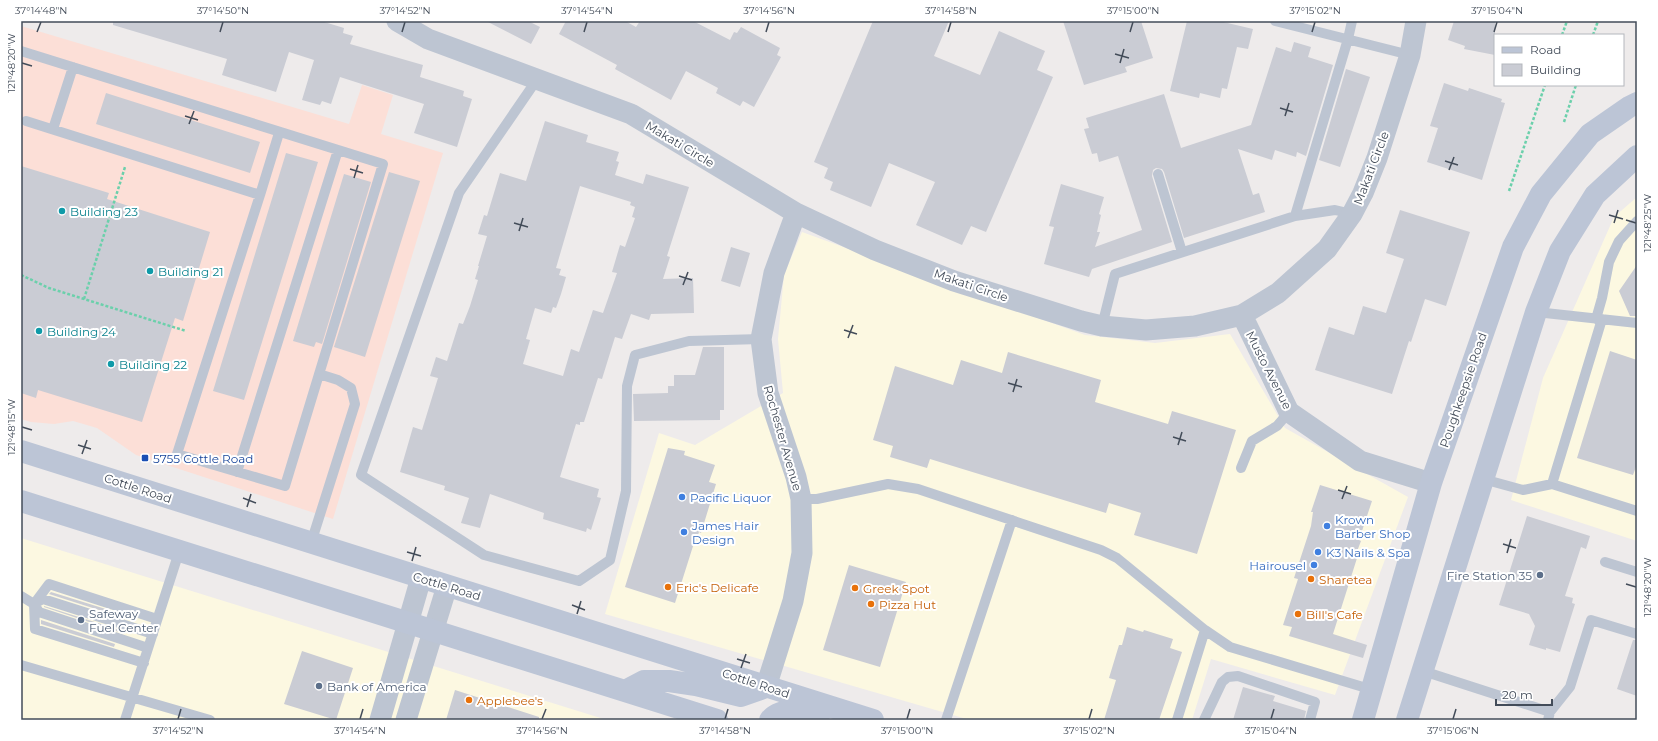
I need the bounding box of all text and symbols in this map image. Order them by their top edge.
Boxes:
text: 37°14'48"N [15,4,67,17]
text: 37°14'50"N [197,4,249,17]
text: 37°14'52"N [379,4,431,17]
text: 37°14'54"N [561,4,613,17]
text: 37°14'56"N [743,4,795,17]
text: 37°14'58"N [925,4,977,17]
text: 37°15'00"N [1107,4,1159,17]
text: 37°15'02"N [1289,4,1341,17]
text: 37°15'04"N [1471,4,1523,17]
text: 121°48'20"W [5,33,18,93]
legend [1494,34,1624,86]
text: Road [1530,42,1561,57]
text: Building [1530,62,1581,77]
street label: Makati Circle [643,118,717,170]
street label: Makati Circle [1350,129,1392,207]
text: 121°48'25"W [1641,194,1654,252]
place label: Building 23 [70,204,138,219]
marker: Building 23 [57,206,67,216]
place label: Building 21 [158,264,224,279]
street label: Makati Circle [932,265,1010,305]
marker: Building 21 [145,266,155,276]
place label: Building 24 [47,324,116,339]
marker: Building 24 [34,326,44,336]
street label: Musto Avenue [1243,328,1295,412]
street label: Poughkeepsie Road [1436,330,1490,450]
place label: Building 22 [119,357,187,372]
marker: Building 22 [106,359,116,369]
street label: Rochester Avenue [761,383,805,493]
text: 121°48'15"W [5,399,18,455]
place label: 5755 Cottle Road [153,451,253,466]
marker: 5755 Cottle Road [140,453,150,463]
street label: Cottle Road [102,470,174,506]
place label: Pacific Liquor [690,490,772,505]
marker: Pacific Liquor [677,492,687,502]
place label: Krown Barber Shop [1335,512,1410,541]
place label: James Hair Design [691,518,759,547]
marker: Krown Barber Shop [1322,521,1332,531]
marker: James Hair Design [679,527,689,537]
place label: K3 Nails & Spa [1326,545,1410,560]
marker: K3 Nails & Spa [1313,547,1323,557]
text: 121°48'20"W [1641,557,1654,617]
place label: Hairousel [1249,558,1306,573]
marker: Hairousel [1309,560,1319,570]
place label: Fire Station 35 [1447,568,1532,583]
street label: Cottle Road [411,569,483,603]
marker: Fire Station 35 [1535,570,1545,580]
place label: Sharetea [1319,572,1372,587]
marker: Sharetea [1306,574,1316,584]
place label: Eric's Delicafe [676,580,759,595]
place label: Greek Spot [863,581,930,596]
marker: Eric's Delicafe [663,582,673,592]
marker: Greek Spot [850,583,860,593]
place label: Pizza Hut [879,597,936,612]
marker: Pizza Hut [866,599,876,609]
place label: Safeway Fuel Center [89,606,159,635]
place label: Bill's Cafe [1306,607,1363,622]
marker: Bill's Cafe [1293,609,1303,619]
marker: Safeway Fuel Center [76,615,86,625]
street label: Cottle Road [720,665,792,701]
place label: Bank of America [327,679,427,694]
marker: Bank of America [314,681,324,691]
scale bar [1496,681,1552,707]
text: 20 m [1502,687,1533,702]
place label: Applebee's [477,693,543,708]
marker: Applebee's [464,695,474,705]
text: 37°14'52"N [152,724,204,737]
text: 37°14'54"N [334,724,386,737]
text: 37°14'56"N [516,724,568,737]
text: 37°14'58"N [699,724,751,737]
text: 37°15'00"N [881,724,933,737]
text: 37°15'02"N [1063,724,1115,737]
text: 37°15'04"N [1245,724,1297,737]
text: 37°15'06"N [1427,724,1479,737]

